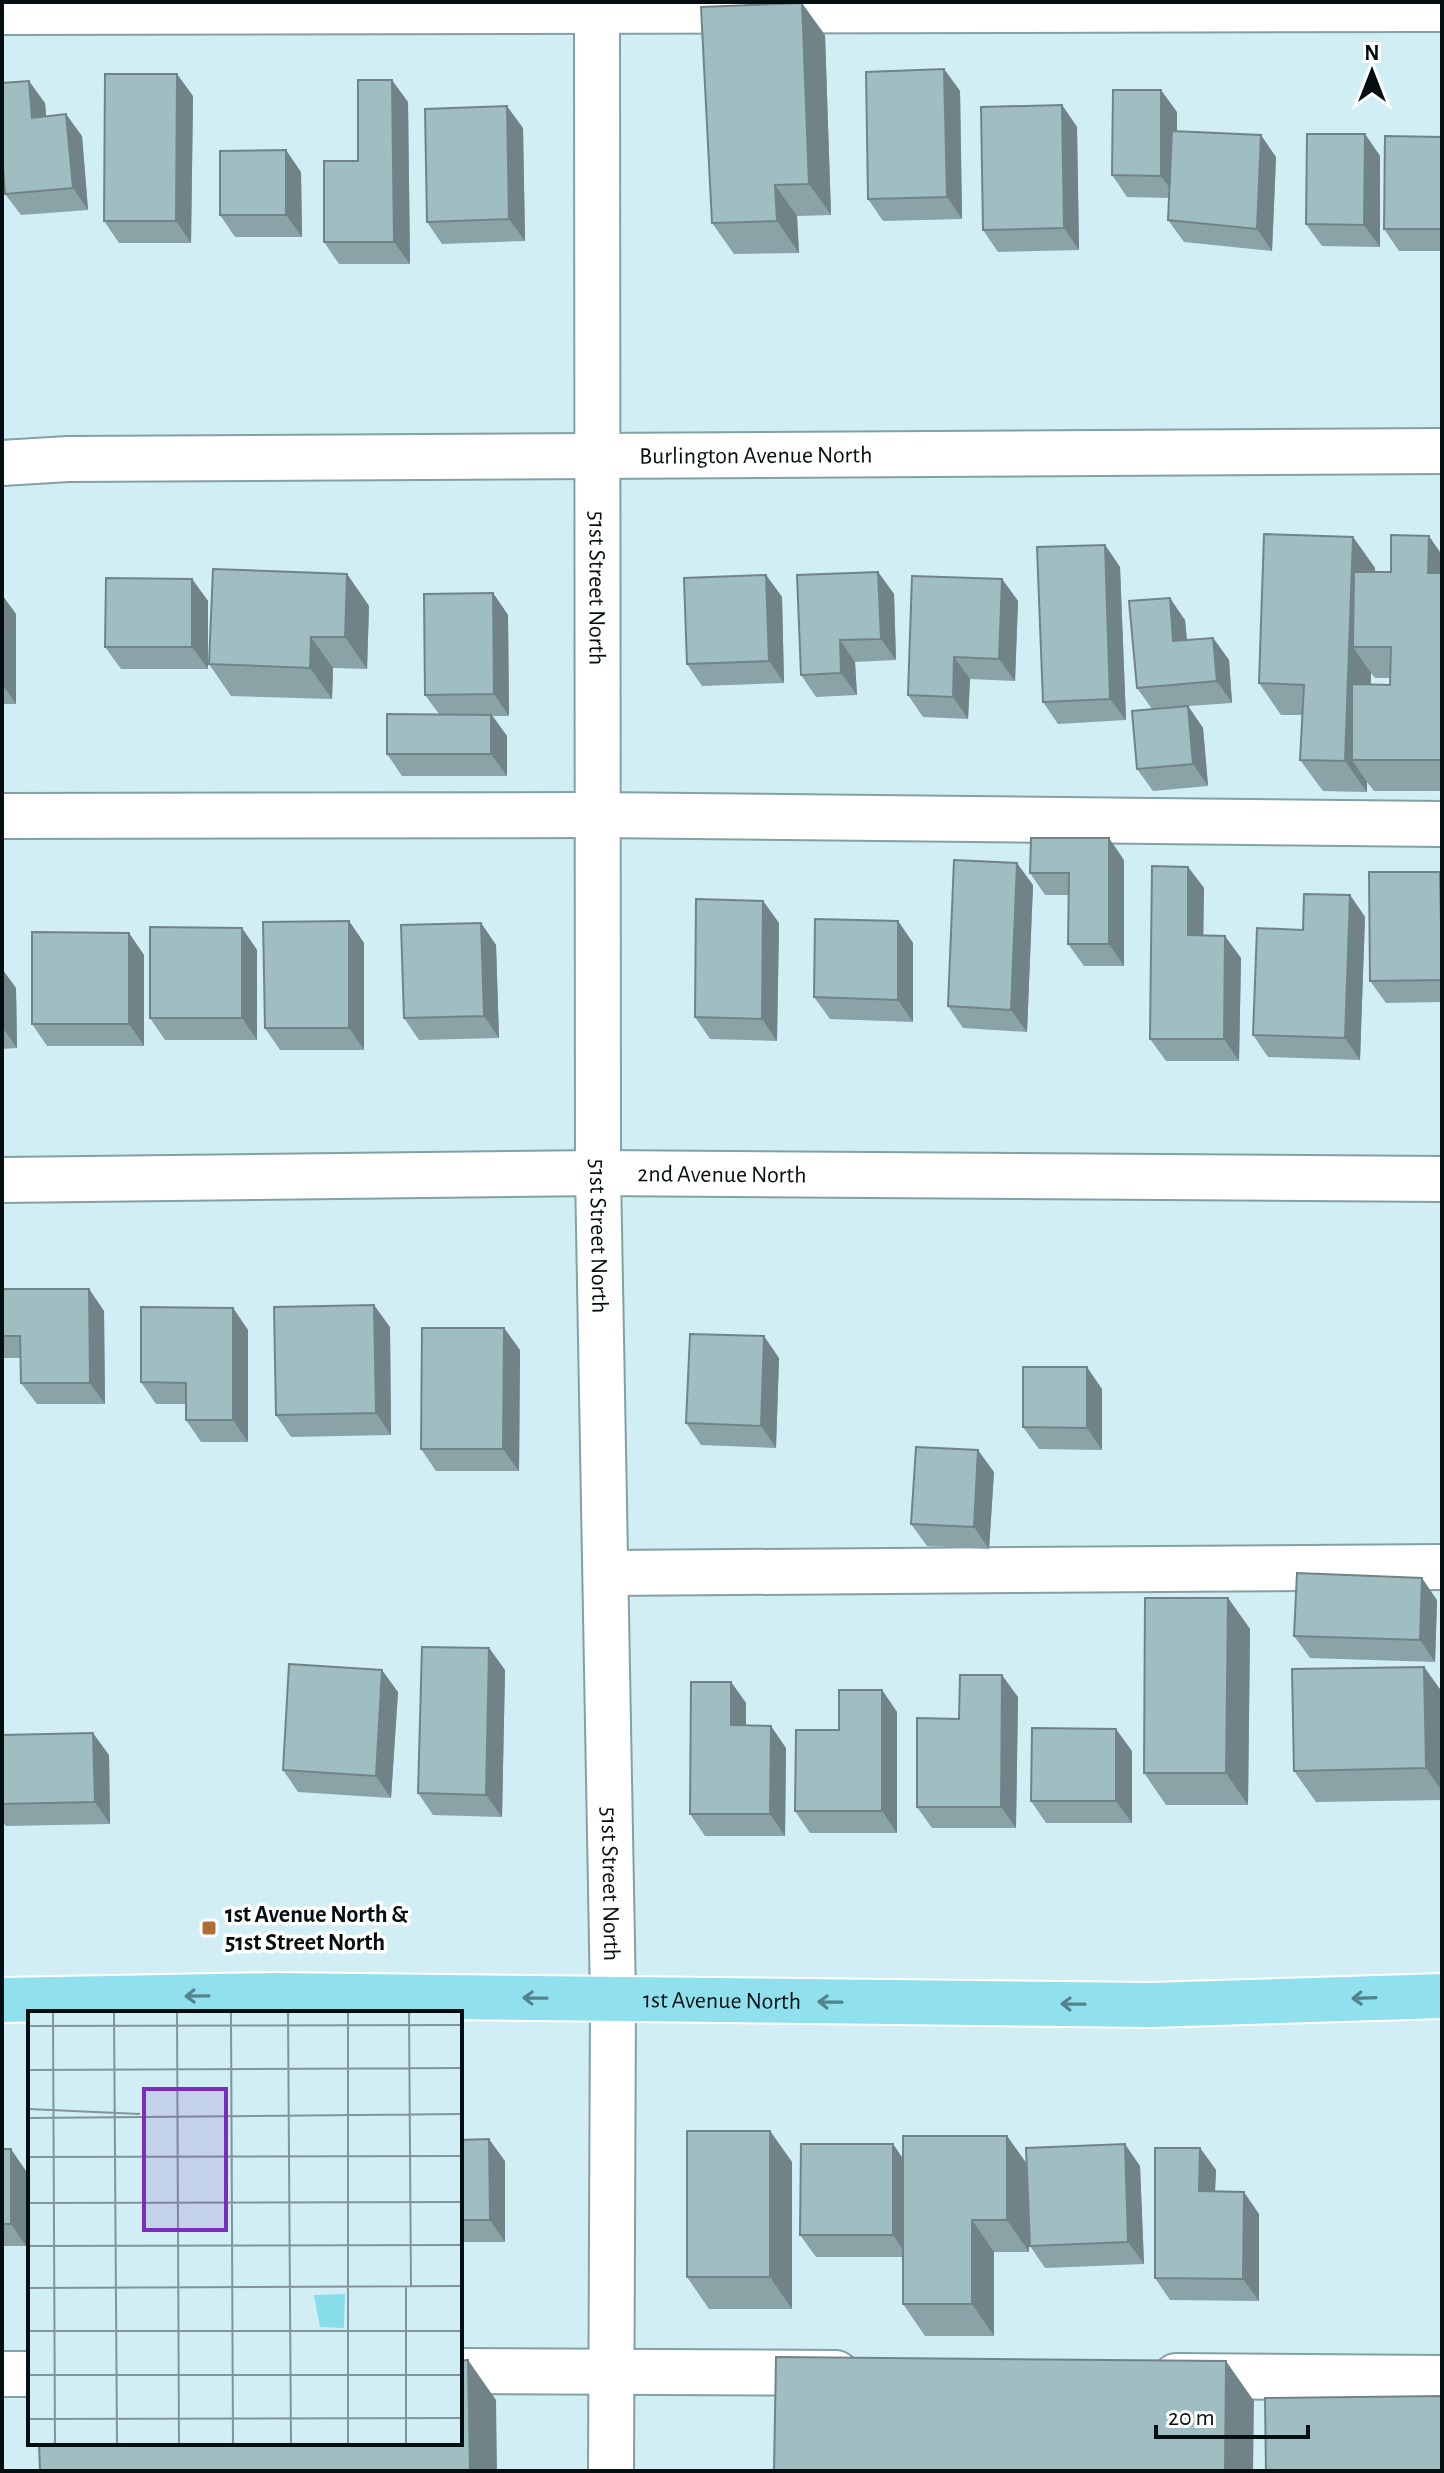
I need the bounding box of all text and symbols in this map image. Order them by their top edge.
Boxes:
north arrow [1332,32,1412,112]
text: N [1364,42,1380,64]
street label: Burlington Avenue North [639,443,872,469]
street label: 51st Street North [584,511,609,665]
street label: 51st Street North [585,1159,612,1314]
street label: 2nd Avenue North [637,1162,807,1187]
street label: 51st Street North [597,1806,623,1961]
place label: 1st Avenue North & 51st Street North [225,1903,408,1955]
marker: 1st Avenue North & 51st Street North [200,1919,218,1937]
one-way arrow [184,1988,211,2004]
street label: 1st Avenue North [643,1988,801,2014]
one-way arrow [522,1990,549,2006]
one-way arrow [1351,1991,1378,2006]
one-way arrow [817,1994,844,2009]
one-way arrow [1060,1996,1087,2012]
inset map [28,2011,462,2445]
scale bar [1156,2389,1308,2439]
text: 20 m [1168,2406,1215,2430]

